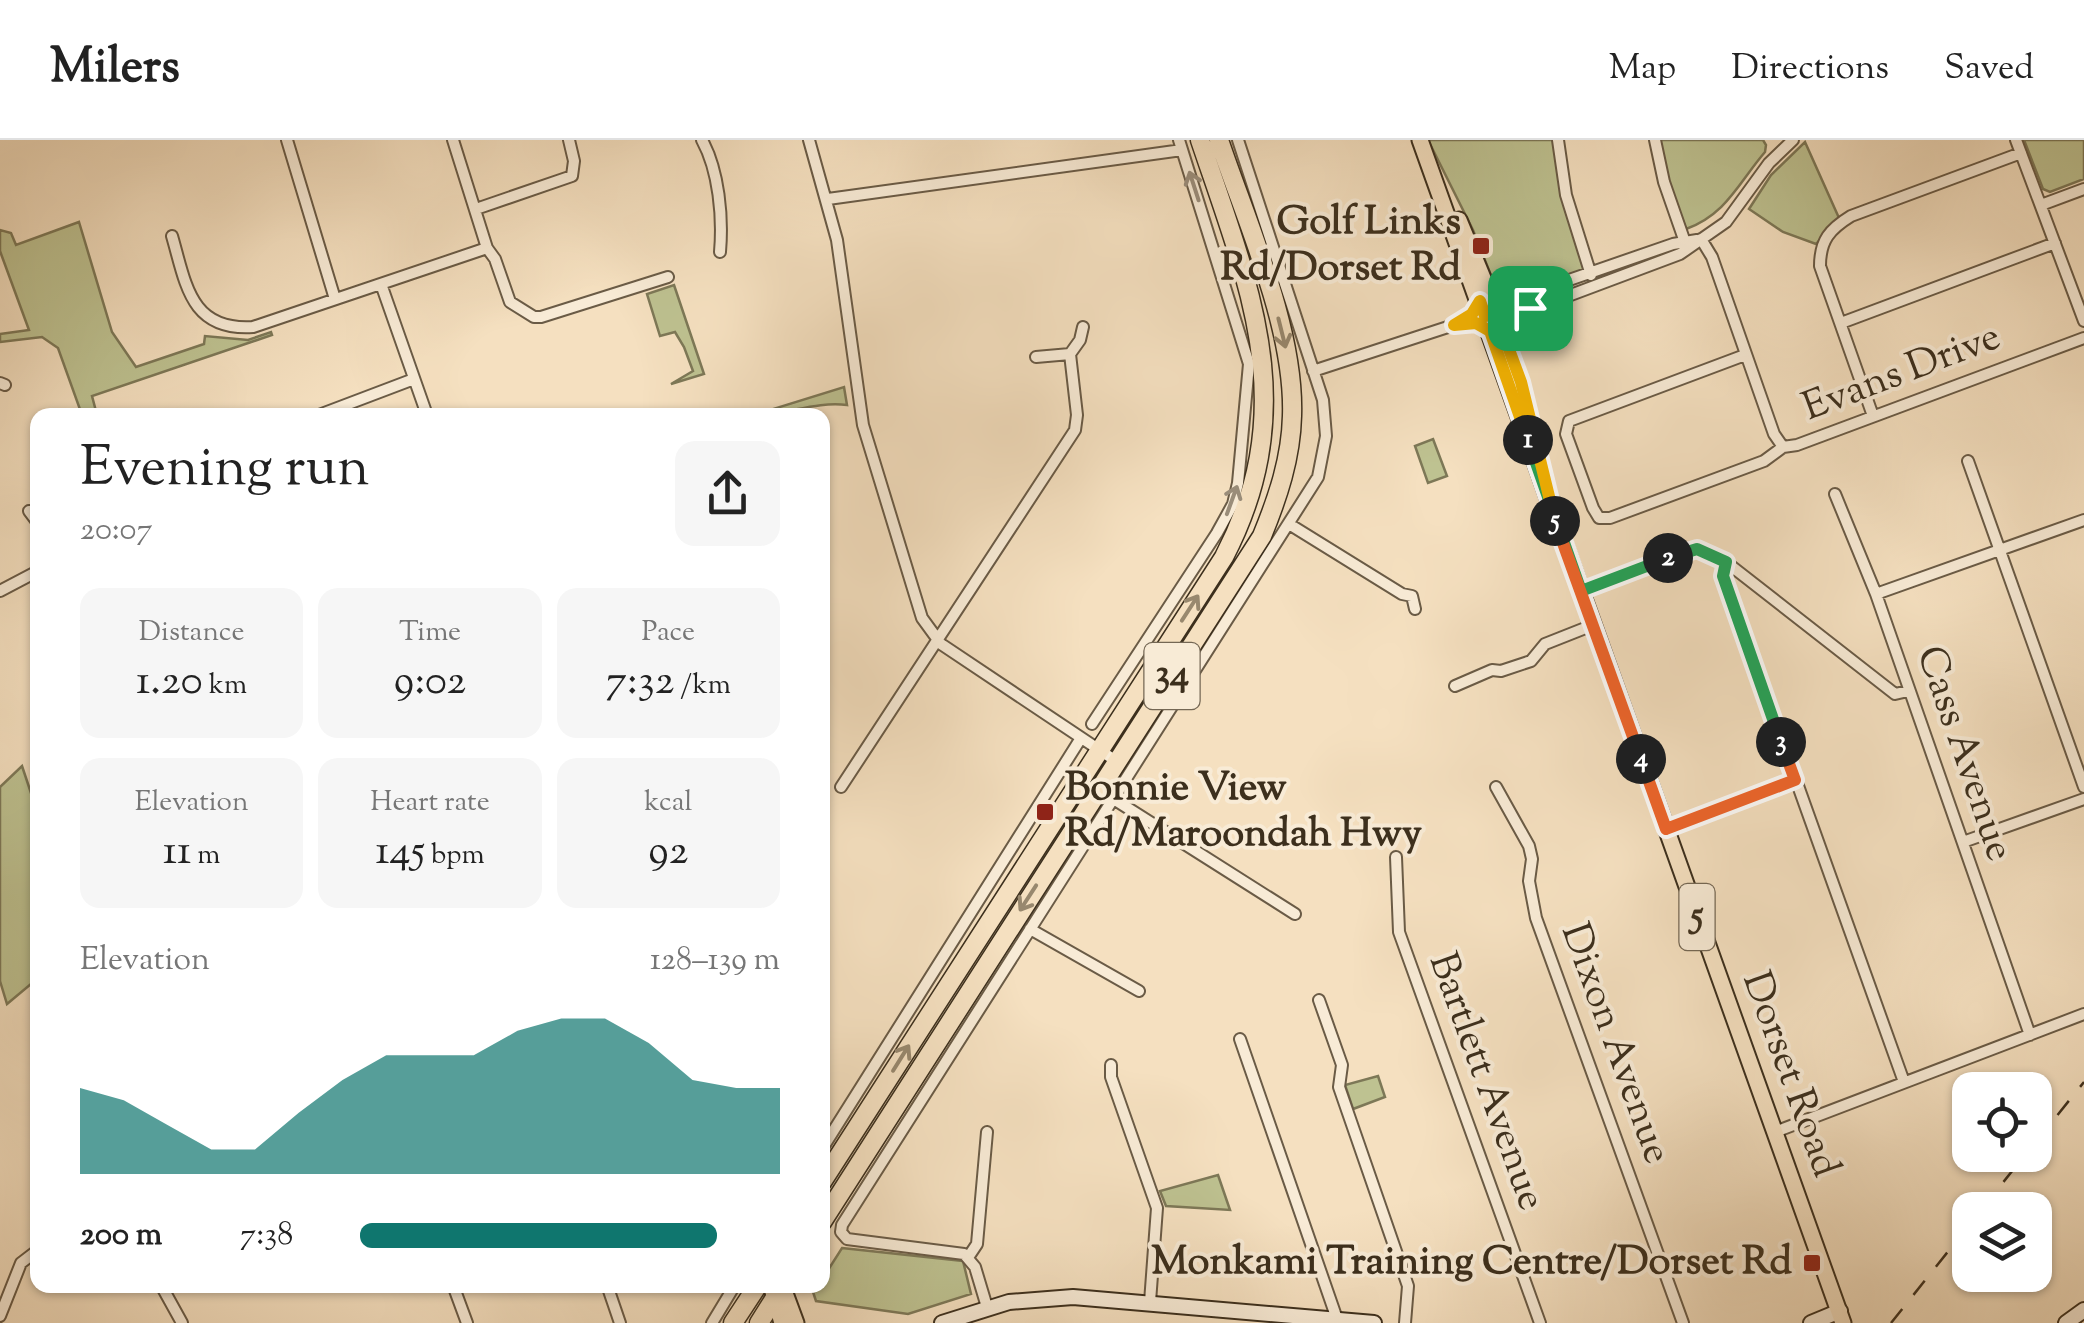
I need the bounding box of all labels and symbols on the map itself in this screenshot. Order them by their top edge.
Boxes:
one-way arrow [1183,170,1201,202]
place label: Golf Links Rd/Dorset Rd [1220,195,1461,298]
marker: Golf Links Rd/Dorset Rd [1470,235,1492,257]
pin [1488,266,1573,351]
street label: Evans Drive [1795,310,2009,438]
one-way arrow [1273,317,1292,348]
pin: 1 [1503,415,1553,465]
one-way arrow [1224,486,1242,517]
pin: 5 [1530,496,1580,546]
pin: 2 [1643,533,1693,583]
one-way arrow [1179,595,1200,623]
street label: Cass Avenue [1900,639,2026,869]
road number: 34 [1144,643,1200,709]
pin: 3 [1756,717,1806,767]
pin: 4 [1616,734,1666,784]
place label: Bonnie View Rd/Maroondah Hwy [1065,761,1422,864]
marker: Bonnie View Rd/Maroondah Hwy [1034,801,1056,823]
one-way arrow [1018,883,1039,912]
road number: 5 [1680,884,1714,950]
street label: Dixon Avenue [1544,916,1684,1172]
street label: Bartlett Avenue [1412,945,1558,1219]
street label: Dorset Road [1725,964,1853,1186]
one-way arrow [890,1045,911,1073]
place label: Monkami Training Centre/Dorset Rd [1151,1235,1792,1292]
marker: Monkami Training Centre/Dorset Rd [1801,1252,1823,1274]

